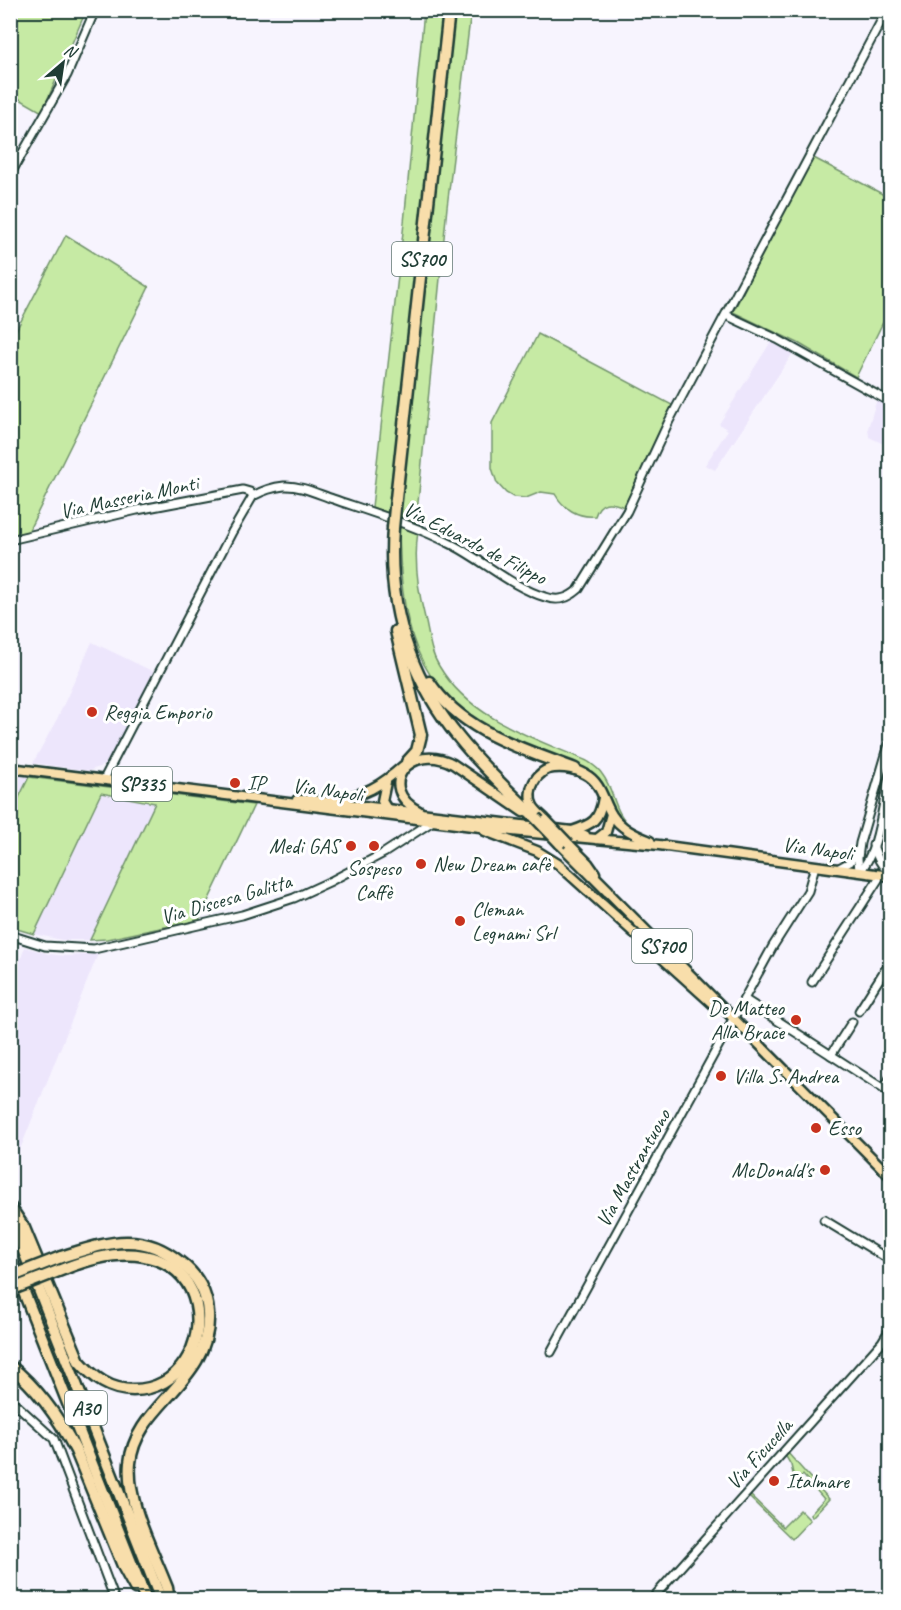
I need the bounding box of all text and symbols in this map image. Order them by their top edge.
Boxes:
north arrow [33,33,93,93]
text: N [61,40,82,63]
road number: SS700 [392,242,452,276]
street label: Via Masseria Monti [58,469,203,524]
street label: Via Eduardo de Filippo [399,496,552,591]
place label: Reggia Emporio [104,699,213,725]
marker: Reggia Emporio [85,705,99,719]
road number: SP335 [112,767,172,801]
place label: IP [247,770,268,796]
street label: Via Napoli [291,772,368,808]
marker: IP [228,776,242,790]
street label: Via Napoli [781,831,858,867]
place label: Medi GAS [269,833,342,859]
marker: Medi GAS [344,839,358,853]
marker: Sospeso Caffè [367,839,381,853]
place label: New Dream cafè [433,851,552,877]
place label: Sospeso Caffè [347,855,403,905]
marker: New Dream cafè [414,857,428,871]
street label: Via Discesa Galitta [158,868,296,930]
place label: Cleman Legnami Srl [472,896,558,946]
marker: Cleman Legnami Srl [453,914,467,928]
road number: SS700 [632,929,692,963]
place label: De Matteo Alla Brace [708,995,786,1045]
marker: De Matteo Alla Brace [789,1013,803,1027]
place label: Villa S. Andrea [733,1063,840,1089]
marker: Villa S. Andrea [714,1069,728,1083]
street label: Via Mastrantuono [590,1103,677,1231]
place label: Esso [828,1115,862,1141]
marker: Esso [809,1121,823,1135]
place label: McDonald's [732,1157,815,1183]
marker: McDonald's [818,1163,832,1177]
road number: A30 [65,1391,107,1425]
street label: Via Ficucella [720,1411,799,1495]
place label: Italmare [786,1468,850,1494]
marker: Italmare [767,1474,781,1488]

